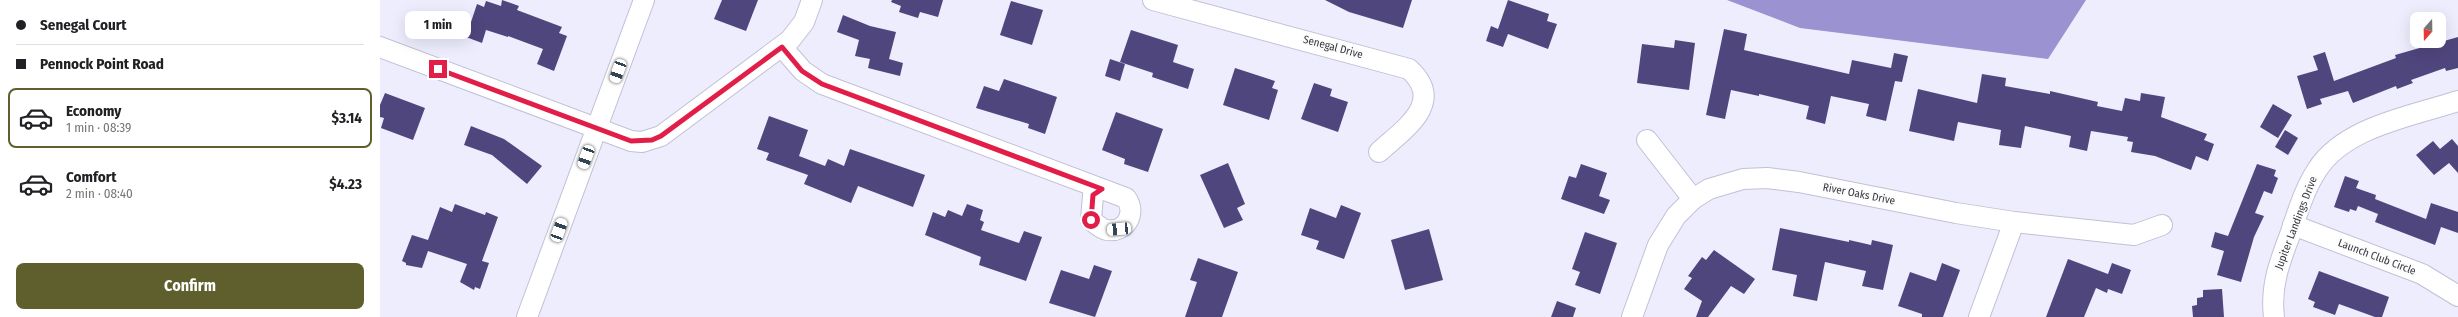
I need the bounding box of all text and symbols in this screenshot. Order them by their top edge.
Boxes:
callout: 1 min [405,11,471,39]
north arrow [2410,12,2446,48]
map controls [2410,12,2446,48]
text: Senegal Court [40,16,127,34]
text: 1 min [424,17,452,32]
street label: Senegal Drive [1302,33,1364,61]
text: Pennock Point Road [40,55,164,73]
car [608,58,628,84]
route end [429,60,447,78]
icon: car [18,100,54,136]
text: Economy [66,102,121,120]
text: $3.14 [331,109,362,127]
text: 1 min · 08:39 [66,120,131,135]
car [576,144,596,170]
icon: car [18,166,54,202]
text: Comfort [66,168,117,186]
text: $4.23 [329,175,362,193]
street label: Jupiter Landings Drive [2272,175,2320,271]
street label: River Oaks Drive [1822,181,1896,207]
text: 2 min · 08:40 [66,186,133,201]
route start [1082,211,1100,229]
car [549,217,569,243]
car [1107,222,1131,236]
street label: Launch Club Circle [2336,236,2418,278]
button: Confirm [16,263,364,309]

